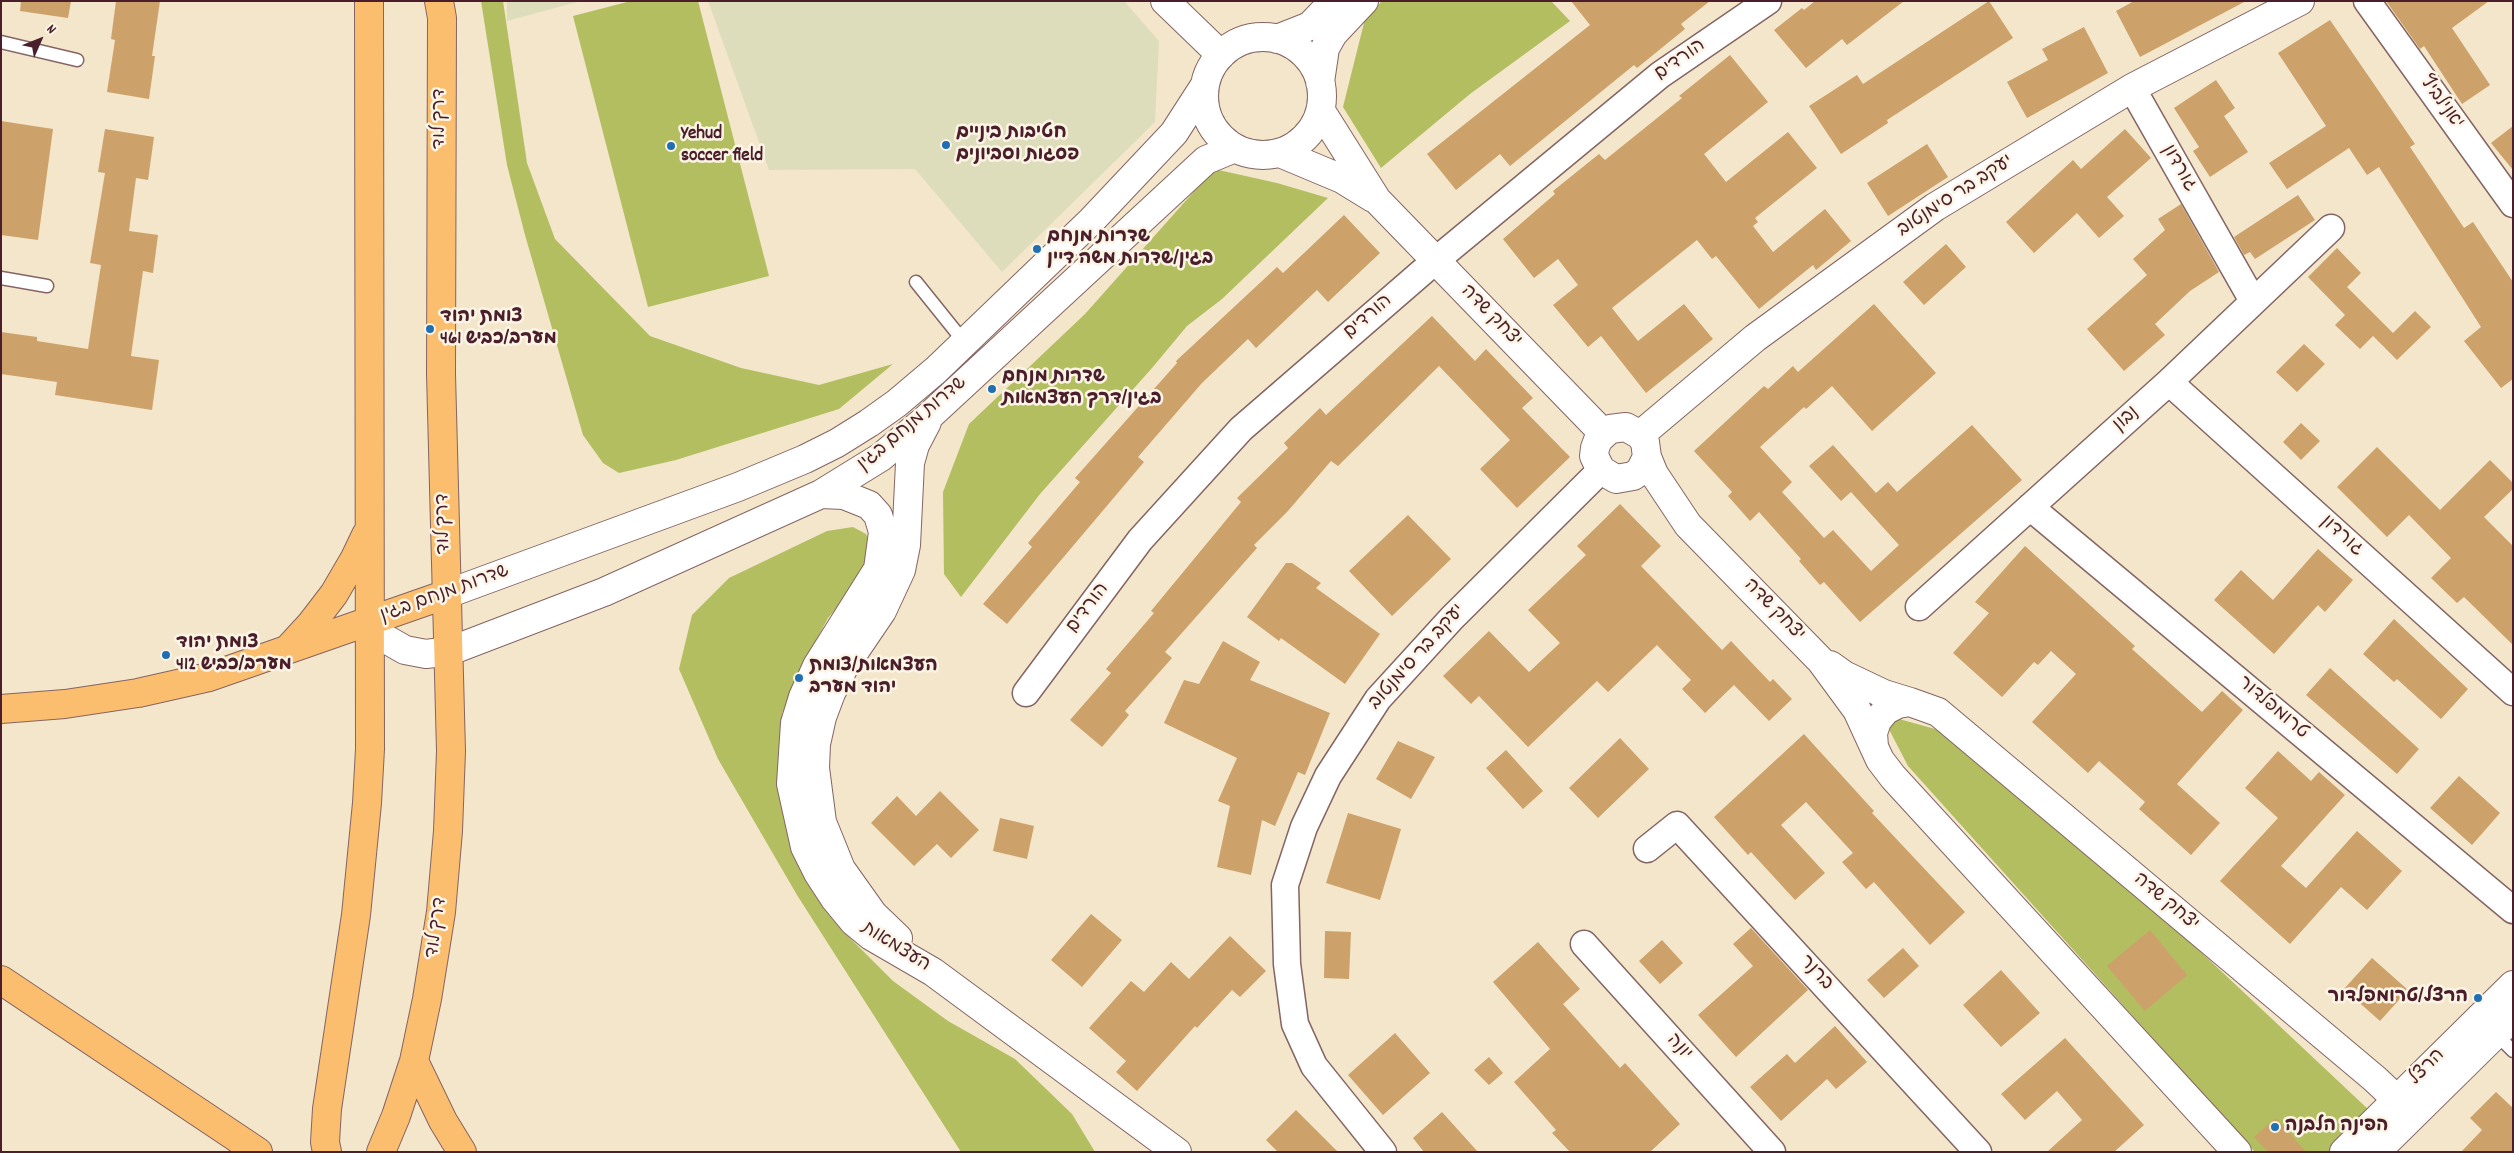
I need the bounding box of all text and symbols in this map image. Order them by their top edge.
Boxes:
north arrow [15,15,65,65]
text: N [41,20,60,39]
street label: הורדים [1651,35,1711,87]
street label: אנילביץ' [2413,72,2467,134]
street label: דרך לוד [430,88,452,150]
place label: חטיבות ביניים פסגות וסביונים [956,123,1079,167]
place label: Yehud soccer field [681,124,763,168]
marker: חטיבות ביניים פסגות וסביונים [940,139,952,151]
marker: Yehud soccer field [665,140,677,152]
street label: גורדון [2155,141,2201,197]
street label: יעקב בר סימנטוב [1894,151,2018,243]
place label: שדרות מנחם בגין/שדרות משה דיין [1047,227,1214,271]
marker: שדרות מנחם בגין/שדרות משה דיין [1031,243,1043,255]
street label: יצחק שדה [1455,281,1525,353]
street label: הורדים [1340,291,1398,345]
place label: צומת יהוד מערב/כביש 461 [440,307,557,351]
marker: צומת יהוד מערב/כביש 461 [424,323,436,335]
place label: שדרות מנחם בגין/דרך העצמאות [1002,367,1162,411]
street label: שדרות מנחם בגין [854,373,972,477]
marker: שדרות מנחם בגין/דרך העצמאות [986,383,998,395]
street label: נבון [2109,402,2145,438]
street label: דרך לוד [433,493,457,555]
street label: גורדון [2315,512,2367,562]
street label: שדרות מנחם בגין [377,561,513,629]
street label: יצחק שדה [1738,575,1808,647]
street label: הורדים [1063,579,1115,639]
street label: יעקב בר סימנטוב [1365,601,1471,715]
place label: צומת יהוד מערב/כביש 412 [176,633,292,677]
marker: צומת יהוד מערב/כביש 412 [160,649,172,661]
place label: העצמאות/צומת יהוד מערב [809,656,938,700]
marker: העצמאות/צומת יהוד מערב [793,672,805,684]
street label: טרומפלדור [2232,673,2312,745]
street label: יצחק שדה [2128,869,2202,937]
street label: דרך לוד [422,896,454,960]
street label: העצמאות [856,918,934,978]
street label: ברנר [1793,952,1837,996]
place label: הרצל/טרומפלדור [2328,987,2468,1009]
marker: הרצל/טרומפלדור [2472,992,2484,1004]
street label: יונה [1660,1030,1696,1066]
street label: הרצל [2405,1045,2451,1091]
place label: הפינה הלבנה [2285,1116,2388,1138]
marker: הפינה הלבנה [2269,1121,2281,1133]

